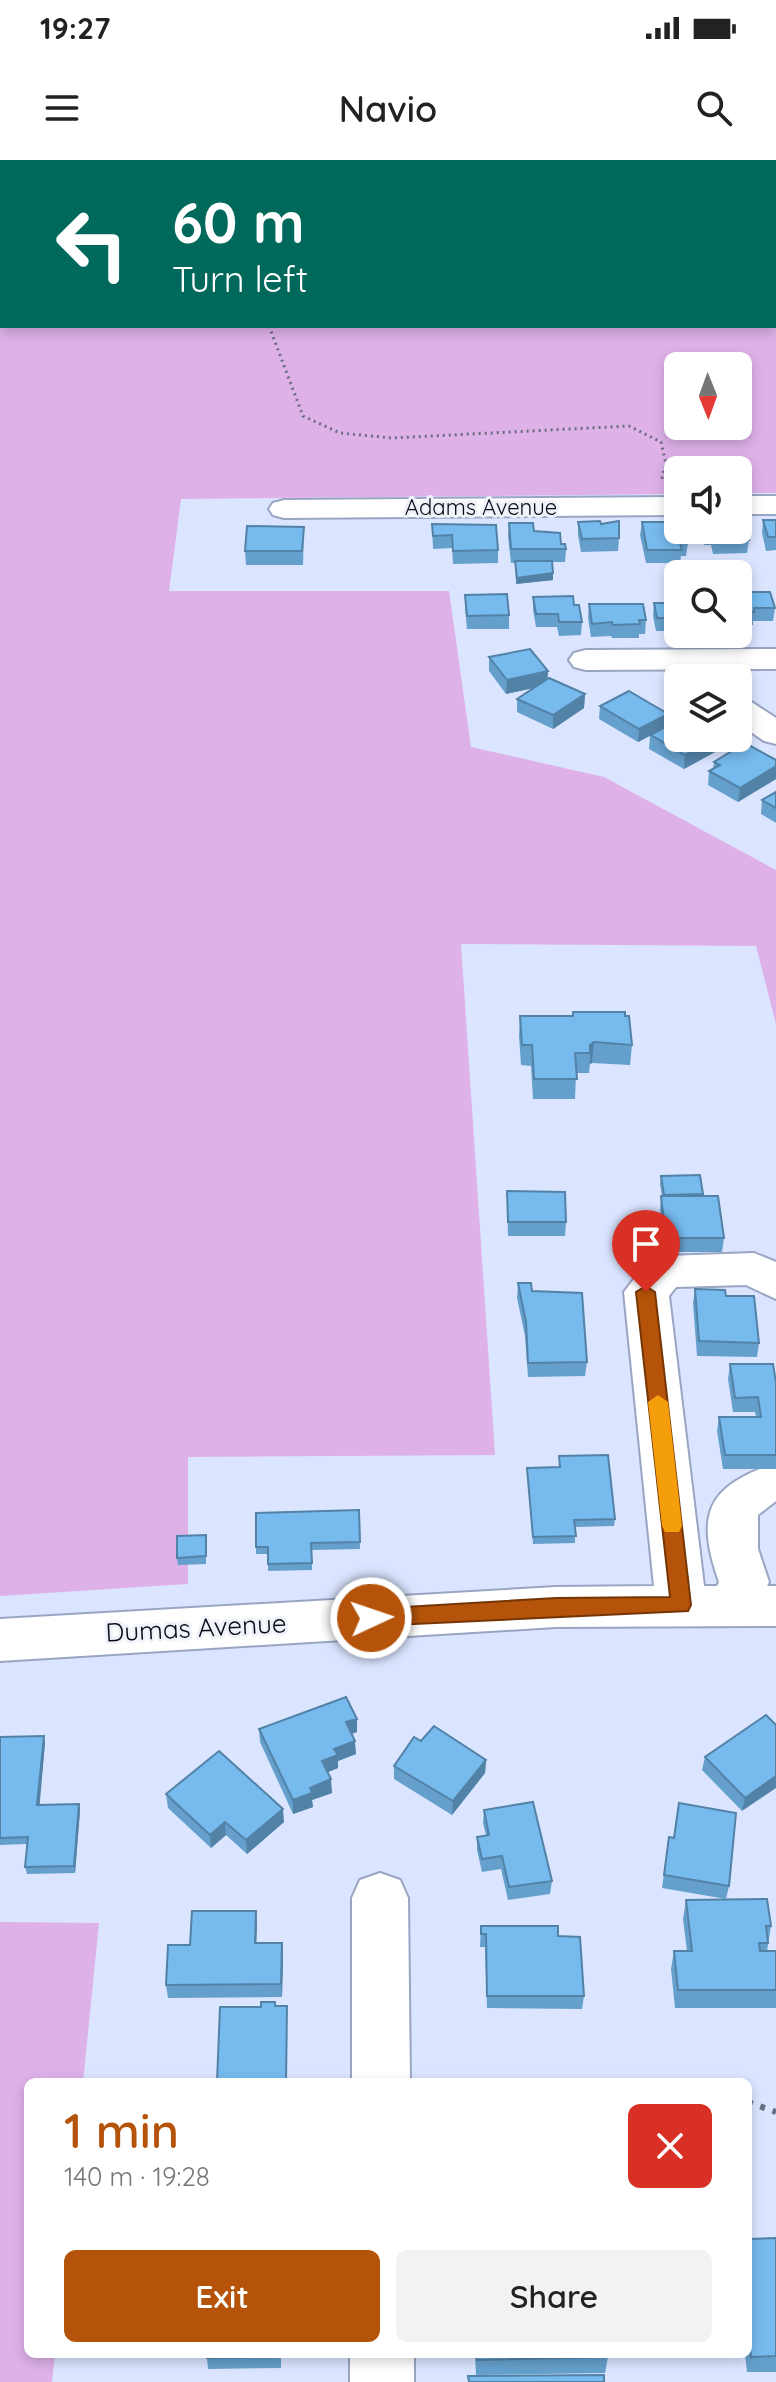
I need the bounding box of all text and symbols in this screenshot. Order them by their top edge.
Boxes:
text: 19:27 [40,9,110,47]
icon: menu [40,86,84,130]
text: Navio [339,86,437,131]
icon: search [692,86,736,130]
text: 60 m [172,187,305,257]
icon: left [40,192,144,296]
text: Turn left [172,256,308,301]
north arrow [664,352,752,440]
map controls [664,352,752,752]
button: sound [664,456,752,544]
street label: Adams Avenue [405,493,557,521]
button: search [664,560,752,648]
button: layers [664,664,752,752]
pin [612,1210,680,1292]
icon: arrive [624,1222,668,1266]
position arrow [329,1576,413,1660]
street label: Dumas Avenue [105,1606,287,1649]
text: 1 min [64,2100,179,2160]
button: close [628,2104,712,2188]
text: 140 m · 19:28 [64,2160,210,2193]
button: Exit [64,2250,380,2342]
button: Share [396,2250,712,2342]

